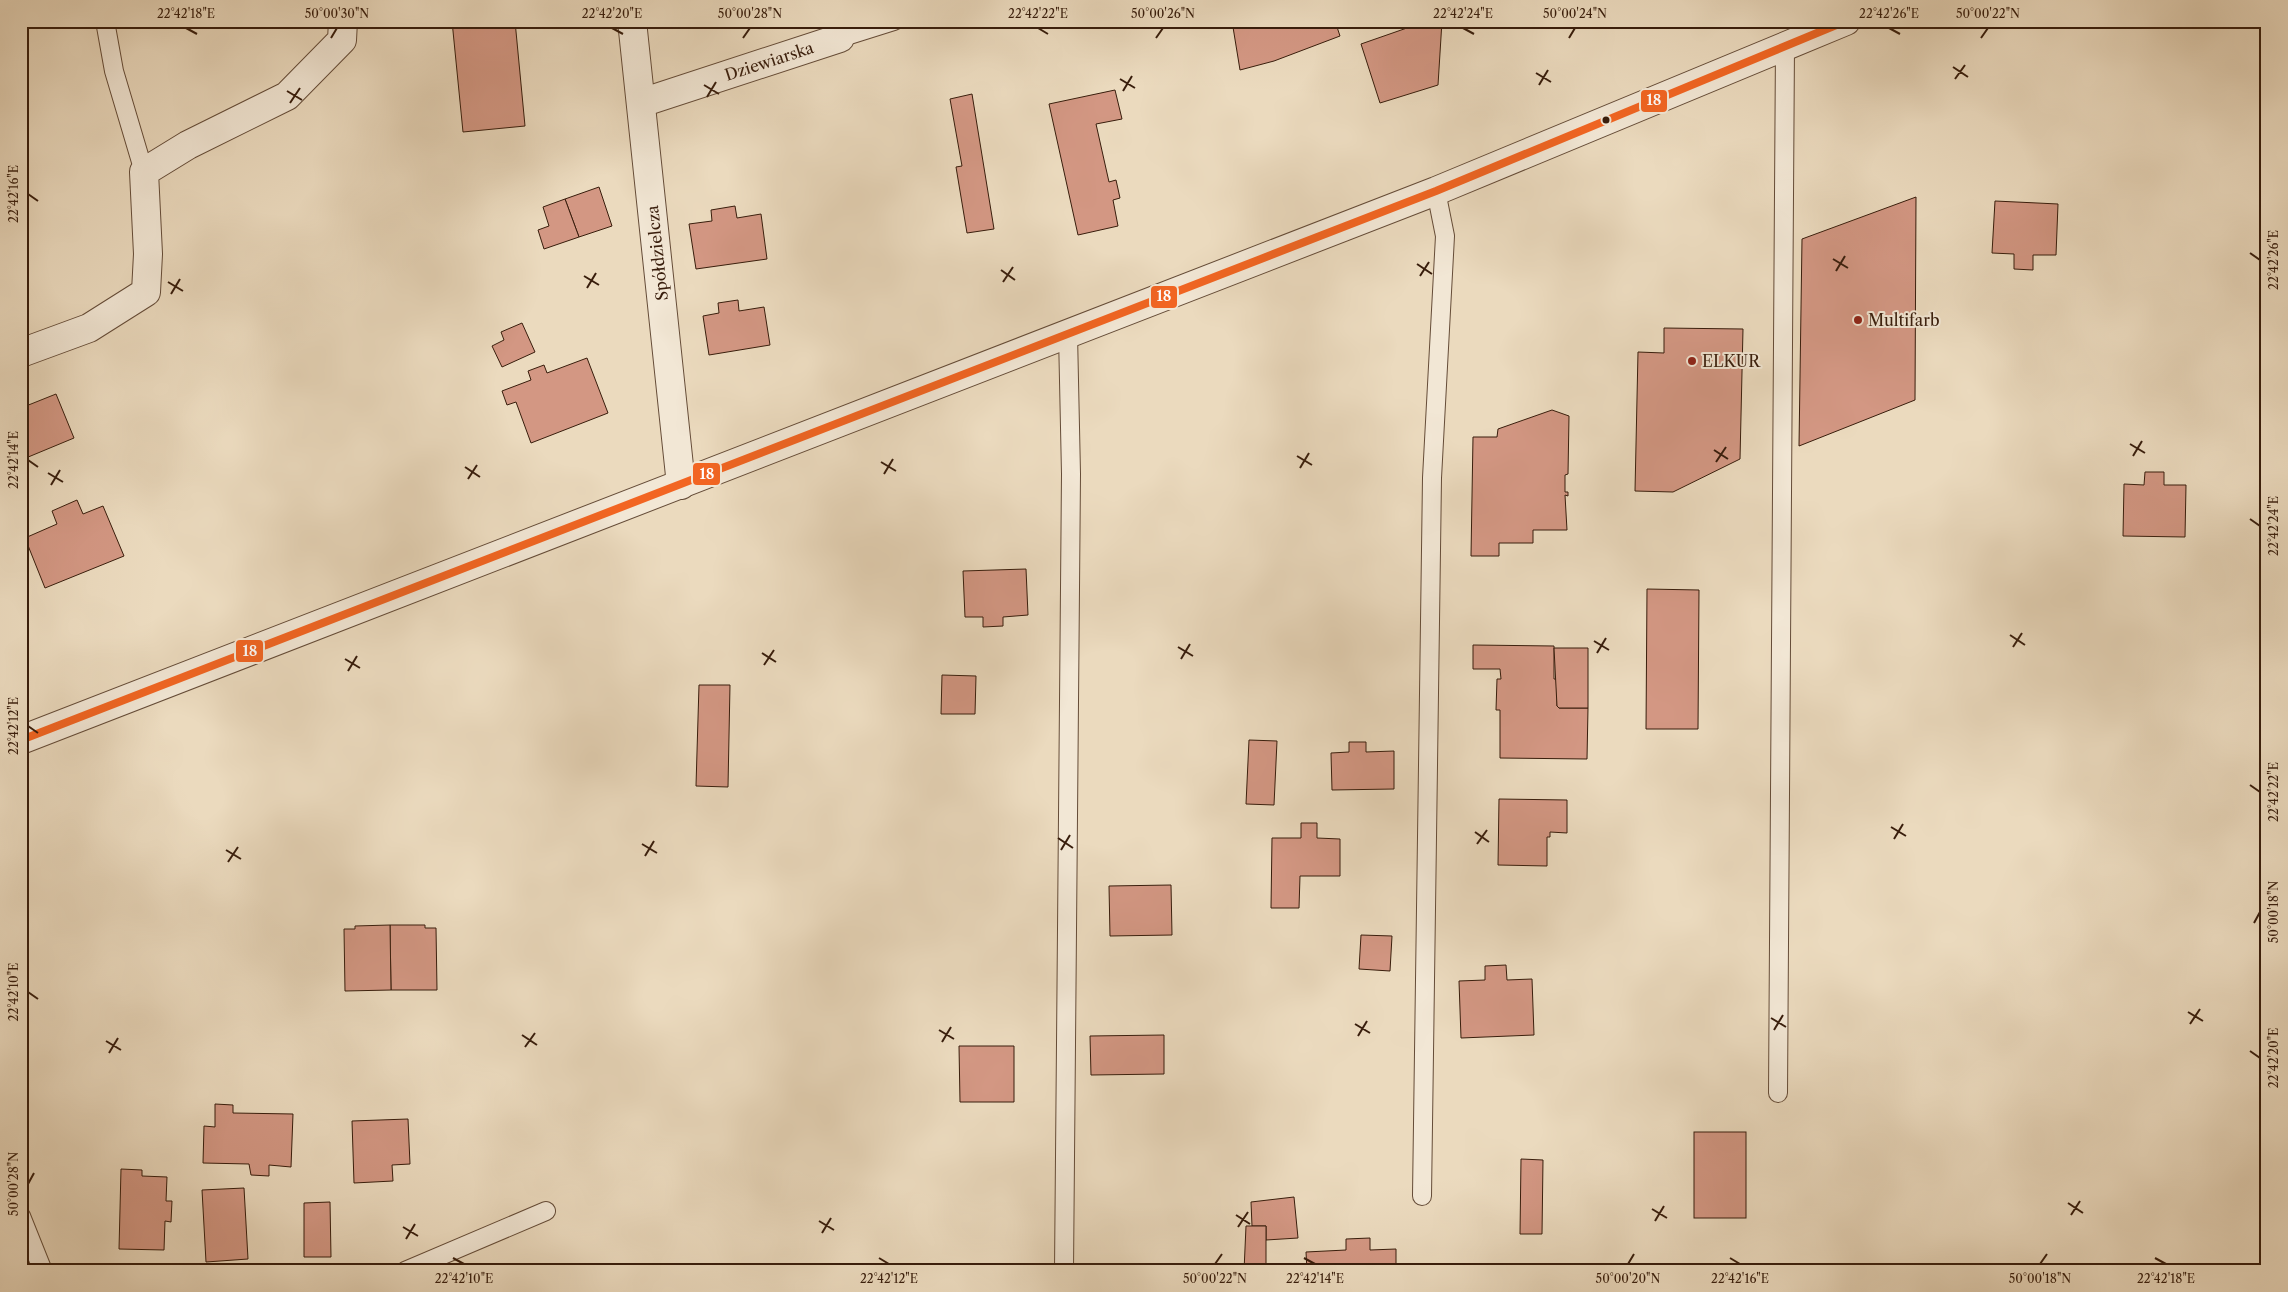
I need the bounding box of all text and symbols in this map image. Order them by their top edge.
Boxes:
text: 22°42'18"E [157,6,215,21]
text: 50°00'30"N [305,6,369,21]
text: 22°42'20"E [582,6,642,21]
text: 50°00'28"N [718,6,782,21]
text: 22°42'22"E [1008,6,1068,21]
text: 50°00'26"N [1131,6,1195,21]
text: 22°42'24"E [1433,6,1493,21]
text: 50°00'24"N [1543,6,1607,21]
text: 22°42'26"E [1859,6,1919,21]
text: 50°00'22"N [1956,6,2020,21]
street label: Dziewiarska [722,37,817,85]
line badge: 18 [1640,89,1668,113]
text: 18 [1647,91,1661,109]
unlabelled marker [1601,115,1611,125]
text: 22°42'16"E [6,165,21,223]
street label: Spółdzielcza [642,204,672,302]
text: 22°42'26"E [2266,230,2281,290]
line badge: 18 [1150,285,1178,309]
text: 18 [1157,287,1171,305]
place label: Multifarb [1868,310,1940,330]
marker: Multifarb [1852,314,1864,326]
place label: ELKUR [1702,351,1761,371]
marker: ELKUR [1686,355,1698,367]
text: 22°42'14"E [6,431,21,489]
line badge: 18 [692,462,721,486]
text: 18 [700,465,714,483]
text: 22°42'24"E [2266,496,2281,556]
line badge: 18 [235,639,264,663]
text: 18 [243,642,257,660]
text: 22°42'12"E [6,697,21,755]
text: 22°42'22"E [2266,762,2281,822]
text: 50°00'18"N [2266,881,2281,943]
text: 22°42'10"E [6,963,21,1021]
text: 22°42'20"E [2266,1028,2281,1088]
text: 50°00'28"N [6,1152,21,1216]
text: 22°42'10"E [435,1271,493,1286]
text: 22°42'12"E [860,1271,918,1286]
text: 50°00'22"N [1183,1271,1247,1286]
text: 22°42'14"E [1286,1271,1344,1286]
text: 50°00'20"N [1596,1271,1660,1286]
text: 22°42'16"E [1711,1271,1769,1286]
text: 50°00'18"N [2009,1271,2071,1286]
text: 22°42'18"E [2137,1271,2195,1286]

